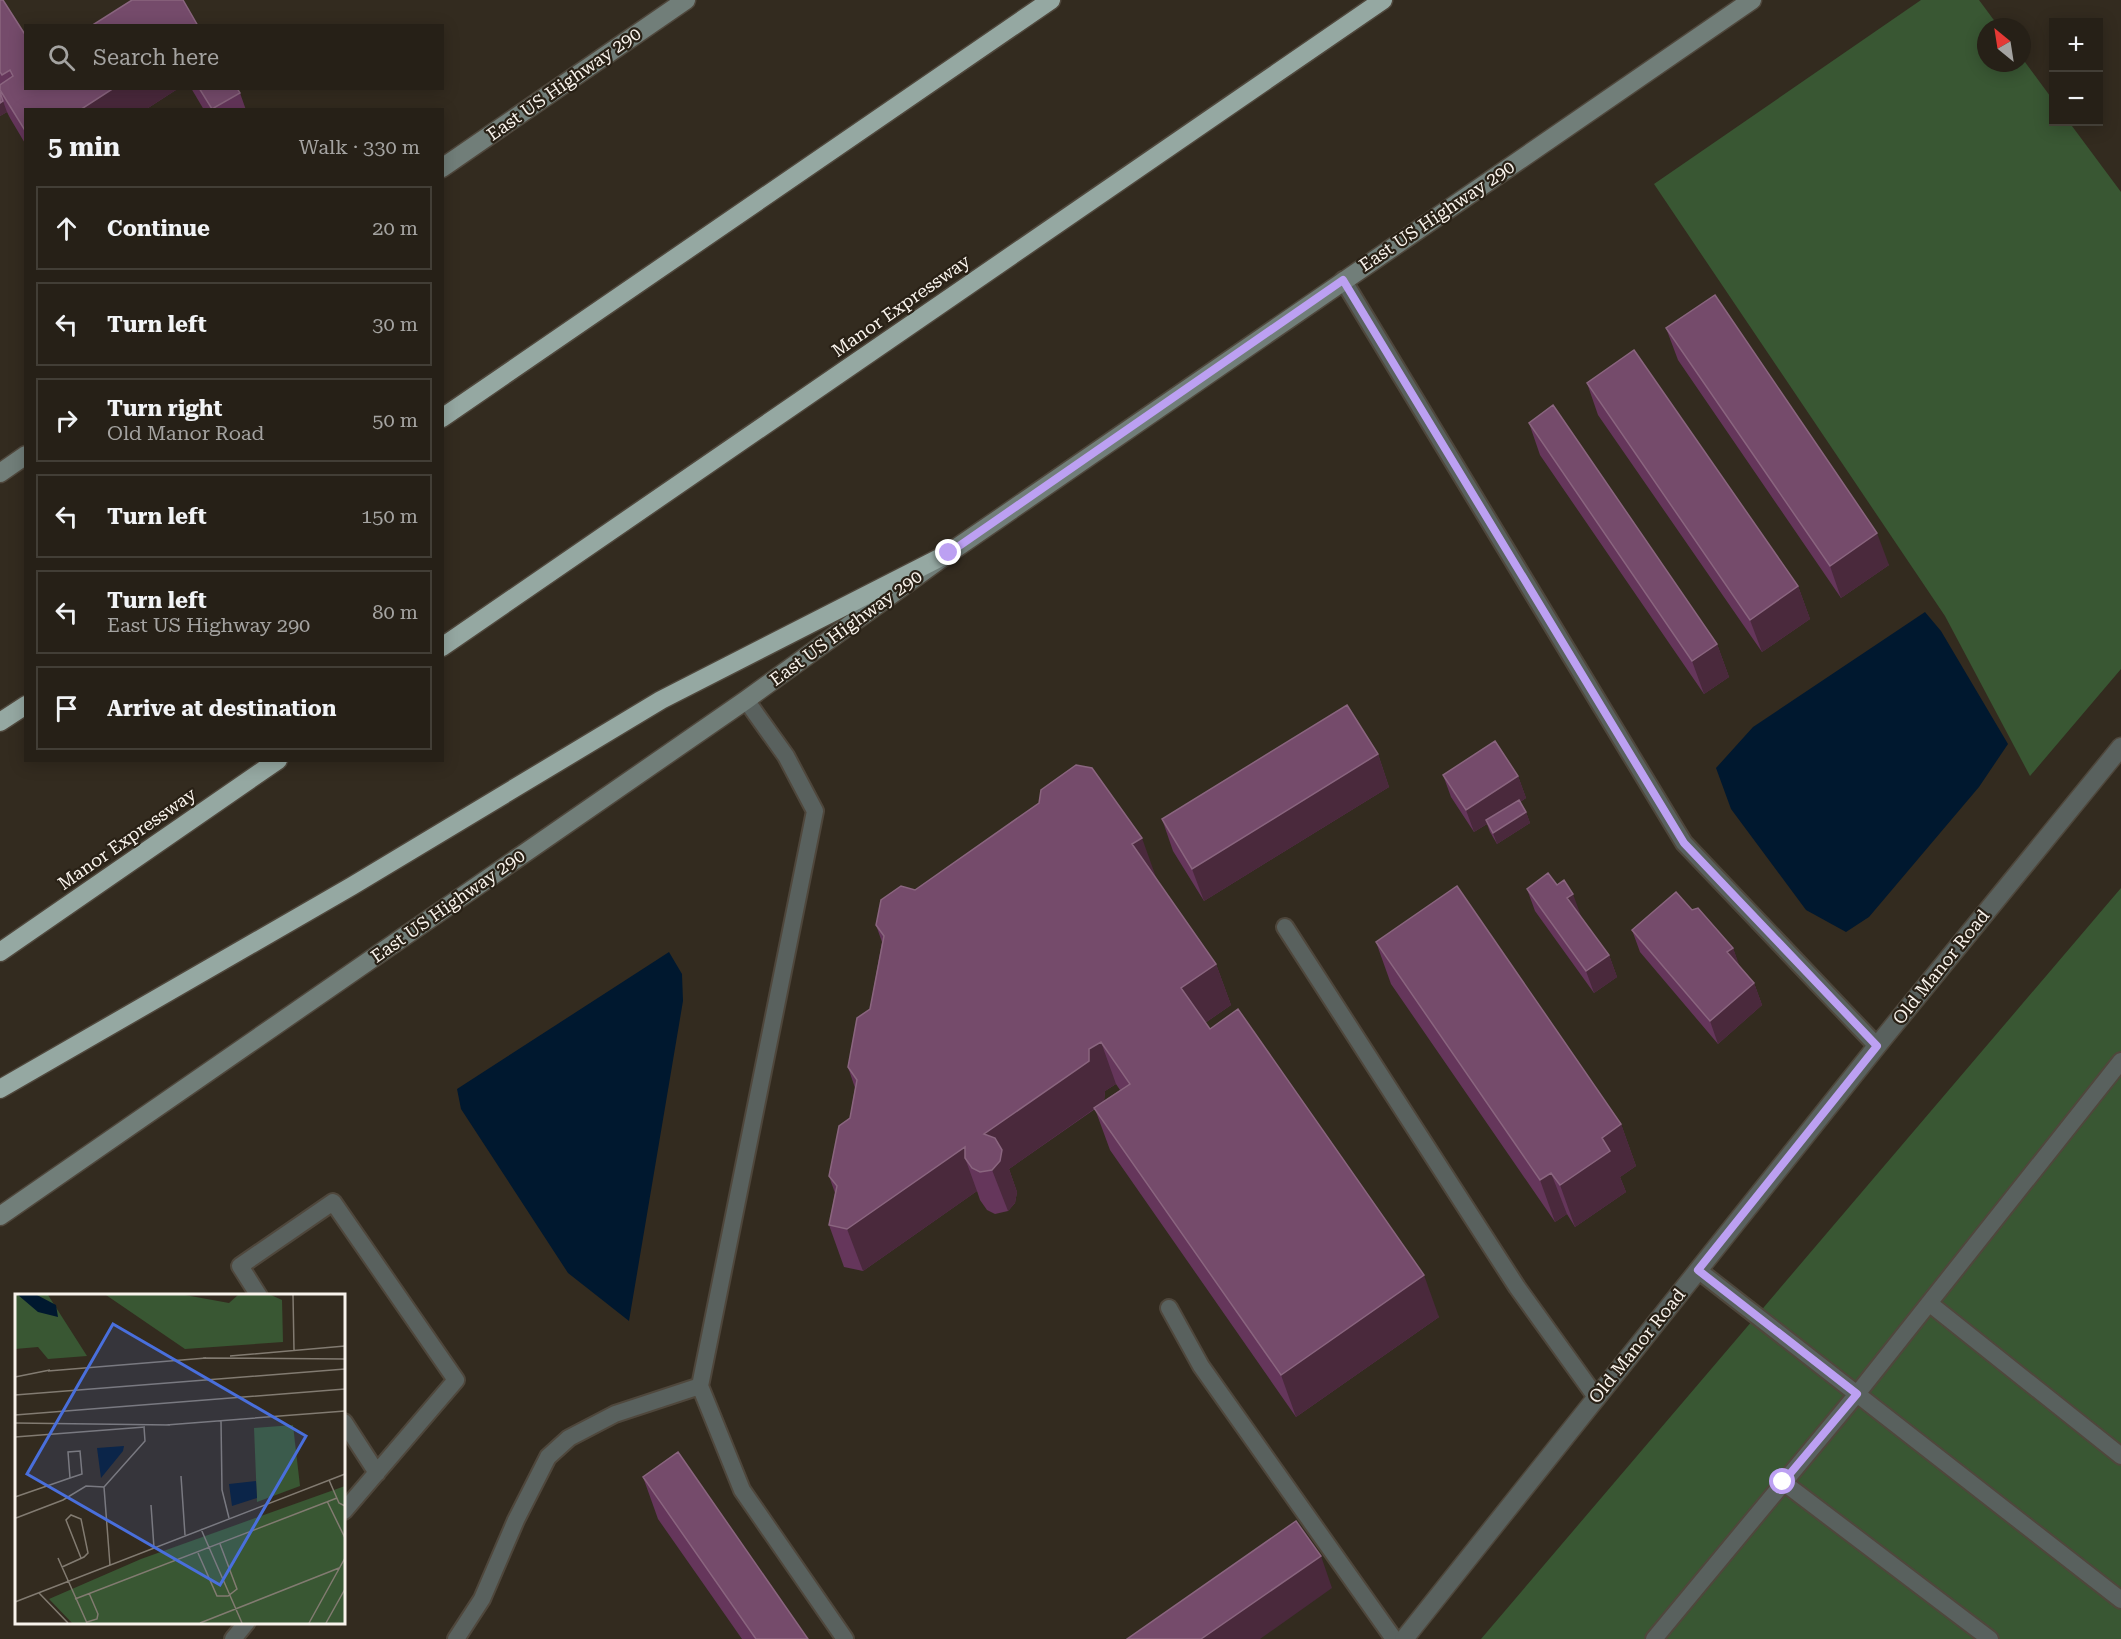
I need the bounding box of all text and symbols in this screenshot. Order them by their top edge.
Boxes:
north arrow [1977,18,2031,72]
map controls [2049,18,2103,126]
button: + [2049,18,2103,72]
street label: East US Highway 290 [483,23,645,145]
search box [24,24,444,90]
icon: search [45,41,78,74]
text: Search here [93,45,219,70]
button: − [2049,72,2103,126]
text: 5 min [48,132,120,162]
text: Walk · 330 m [299,135,420,159]
street label: East US Highway 290 [1355,156,1518,275]
icon: ahead [50,212,83,245]
text: Continue [107,216,210,241]
text: 20 m [372,216,418,240]
street label: Manor Expressway [828,250,974,361]
icon: left [50,308,83,341]
text: Turn left [107,312,207,337]
text: 30 m [372,312,418,336]
text: Turn right [107,396,222,421]
icon: right [50,404,83,437]
text: 50 m [372,408,418,432]
text: Old Manor Road [107,421,264,445]
icon: left [50,500,83,533]
text: Turn left [107,504,207,529]
text: 150 m [361,504,418,528]
route end [935,539,961,565]
street label: East US Highway 290 [766,565,926,690]
text: Turn left [107,588,207,613]
icon: left [50,596,83,629]
text: 80 m [372,600,418,624]
text: East US Highway 290 [107,613,310,637]
icon: arrive [50,692,83,725]
text: Arrive at destination [107,696,336,721]
street label: Manor Expressway [54,783,200,894]
street label: East US Highway 290 [367,845,529,967]
street label: Old Manor Road [1888,905,1994,1028]
street label: Old Manor Road [1584,1284,1690,1407]
inset map [15,1294,345,1624]
route start [1769,1468,1795,1494]

